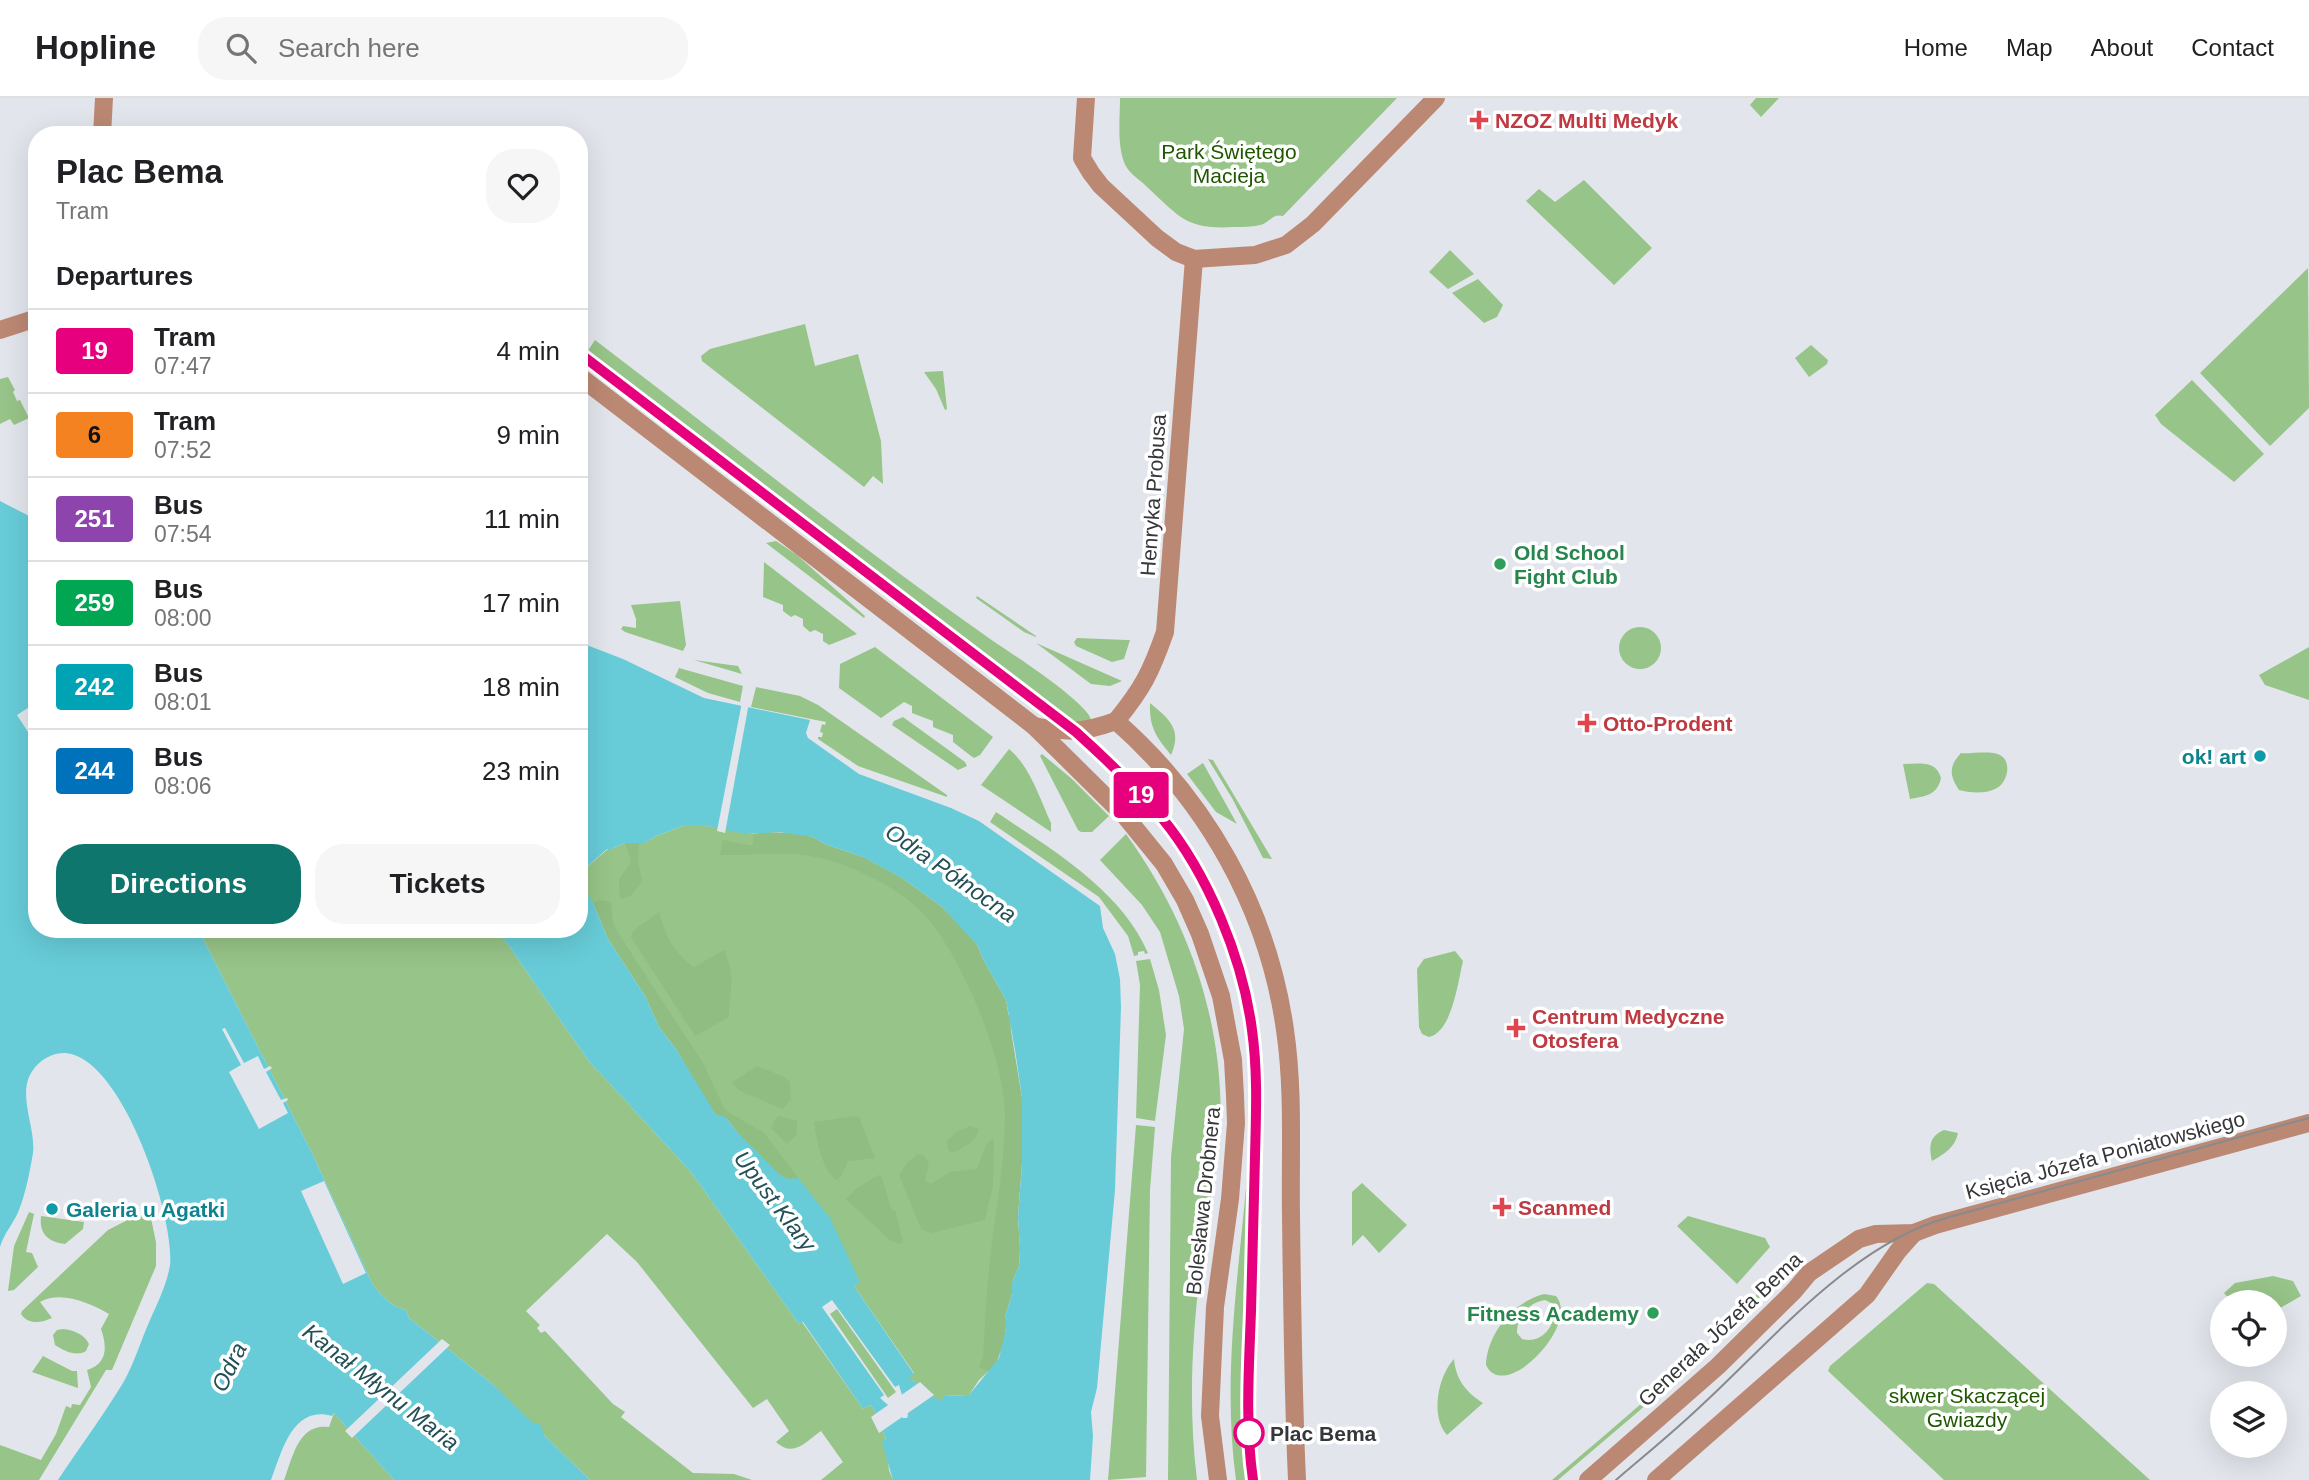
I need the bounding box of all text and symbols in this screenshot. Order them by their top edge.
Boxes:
search box [198,17,688,80]
text: Hopline [35,29,156,66]
icon: search [222,29,260,67]
text: Search here [278,33,420,63]
text: Home [1904,34,1968,61]
text: Map [2006,34,2053,61]
text: About [2091,34,2153,61]
text: Contact [2191,34,2274,61]
place label: NZOZ Multi Medyk [1495,109,1678,132]
marker: NZOZ Multi Medyk [1469,110,1489,130]
park label: Park Świętego Macieja [1161,140,1297,187]
button: heart [486,149,560,223]
text: Plac Bema [56,153,223,190]
text: Tram [56,198,109,224]
text: Departures [56,261,193,291]
text: Tram [154,322,216,352]
text: 4 min [496,336,560,366]
text: 19 [81,337,108,364]
text: 07:47 [154,353,212,379]
text: Tram [154,406,216,436]
street label: Henryka Probusa [1136,413,1170,577]
text: 9 min [496,420,560,450]
text: 6 [88,421,101,448]
text: 07:52 [154,437,212,463]
text: Bus [154,490,203,520]
text: 11 min [484,504,560,534]
text: 251 [74,505,115,532]
text: 07:54 [154,521,212,547]
place label: Old School Fight Club [1514,541,1625,588]
marker: Old School Fight Club [1492,556,1508,572]
text: Bus [154,574,203,604]
text: 17 min [482,588,560,618]
text: 259 [74,589,115,616]
text: 08:00 [154,605,212,631]
text: Bus [154,658,203,688]
text: 18 min [482,672,560,702]
text: 242 [74,673,115,700]
text: 08:01 [154,689,212,715]
place label: Otto-Prodent [1603,712,1732,735]
marker: Otto-Prodent [1577,713,1597,733]
text: Bus [154,742,203,772]
place label: ok! art [2182,745,2246,768]
marker: ok! art [2252,748,2268,764]
text: 23 min [482,756,560,786]
text: 244 [74,757,115,784]
line badge: 19 [1110,772,1172,818]
text: 08:06 [154,773,212,799]
text: 19 [1128,781,1154,808]
water label: Odra Północna [881,818,1021,928]
button: Directions [56,844,301,924]
button: Tickets [315,844,560,924]
place label: Centrum Medyczne Otosfera [1532,1005,1725,1052]
marker: Centrum Medyczne Otosfera [1506,1018,1526,1038]
street label: Bolesława Drobnera [1182,1105,1224,1296]
street label: Księcia Józefa Poniatowskiego [1963,1107,2247,1203]
water label: Upust Klary [729,1146,822,1257]
place label: Scanmed [1518,1196,1611,1219]
marker: Scanmed [1492,1197,1512,1217]
place label: Galeria u Agatki [66,1198,225,1221]
marker: Galeria u Agatki [44,1201,60,1217]
street label: Generała Józefa Bema [1634,1247,1807,1411]
map controls [2210,1290,2287,1458]
button: locate [2210,1290,2287,1367]
place label: Fitness Academy [1467,1302,1639,1325]
marker: Fitness Academy [1645,1305,1661,1321]
water label: Kanał Młynu Maria [298,1318,464,1456]
water label: Odra [206,1338,252,1396]
button: layers [2210,1381,2287,1458]
park label: skwer Skaczącej Gwiazdy [1889,1384,2045,1431]
marker: Plac Bema [1234,1418,1264,1448]
place label: Plac Bema [1270,1422,1377,1445]

